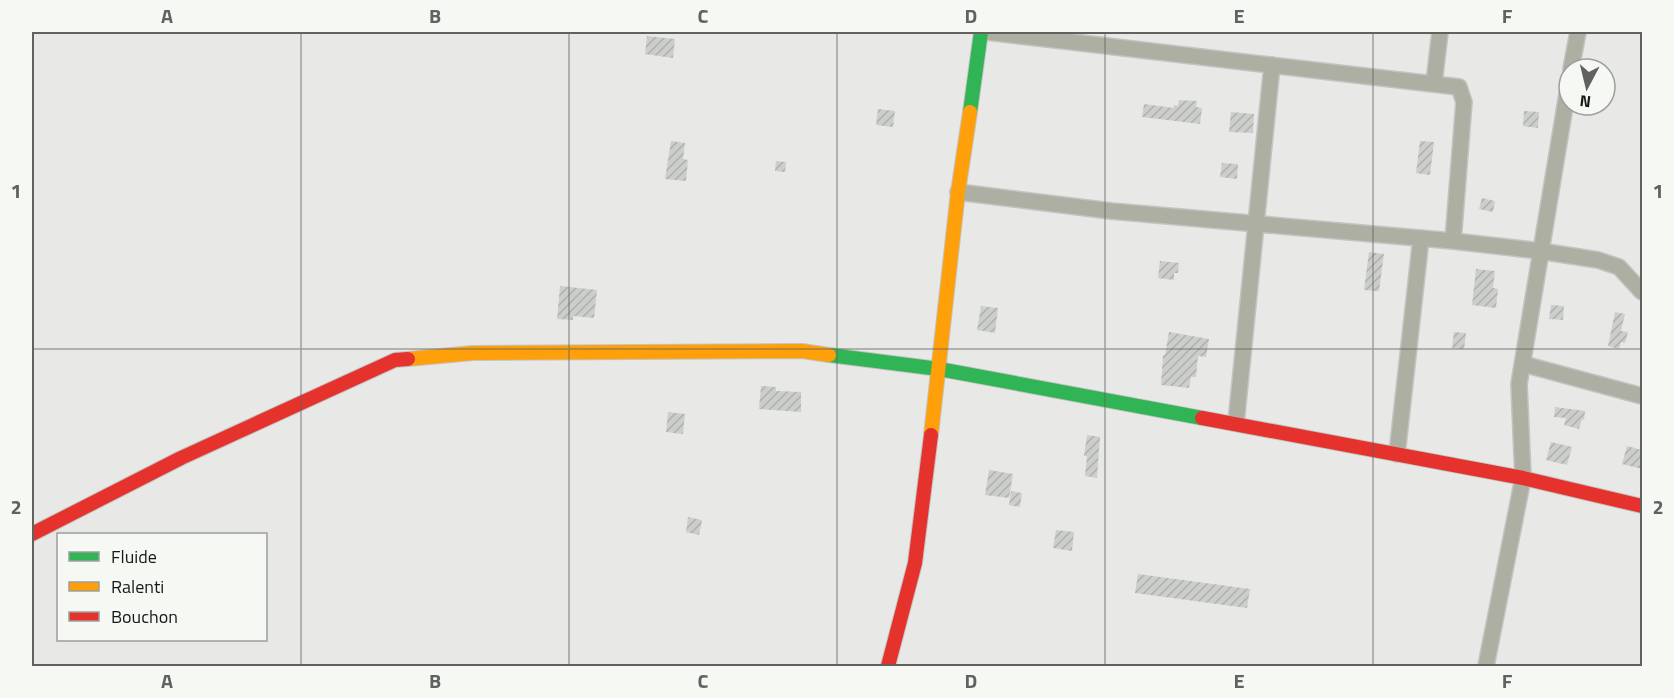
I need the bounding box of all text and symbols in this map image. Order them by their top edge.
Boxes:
text: A [161,0,173,31]
text: B [429,0,441,31]
text: C [698,0,709,31]
text: D [965,0,977,31]
text: E [1233,0,1245,31]
text: F [1502,0,1513,31]
north arrow [1557,57,1617,117]
text: N [1578,89,1592,114]
text: 1 [10,175,22,206]
text: 1 [1652,175,1664,206]
text: 2 [10,491,22,522]
text: 2 [1652,491,1664,522]
legend [57,533,267,641]
text: Fluide [111,543,157,570]
text: Ralenti [111,573,164,600]
text: Bouchon [111,603,178,630]
text: A [161,665,173,696]
text: B [429,665,441,696]
text: C [698,665,709,696]
text: D [965,665,977,696]
text: E [1233,665,1245,696]
text: F [1502,665,1513,696]

